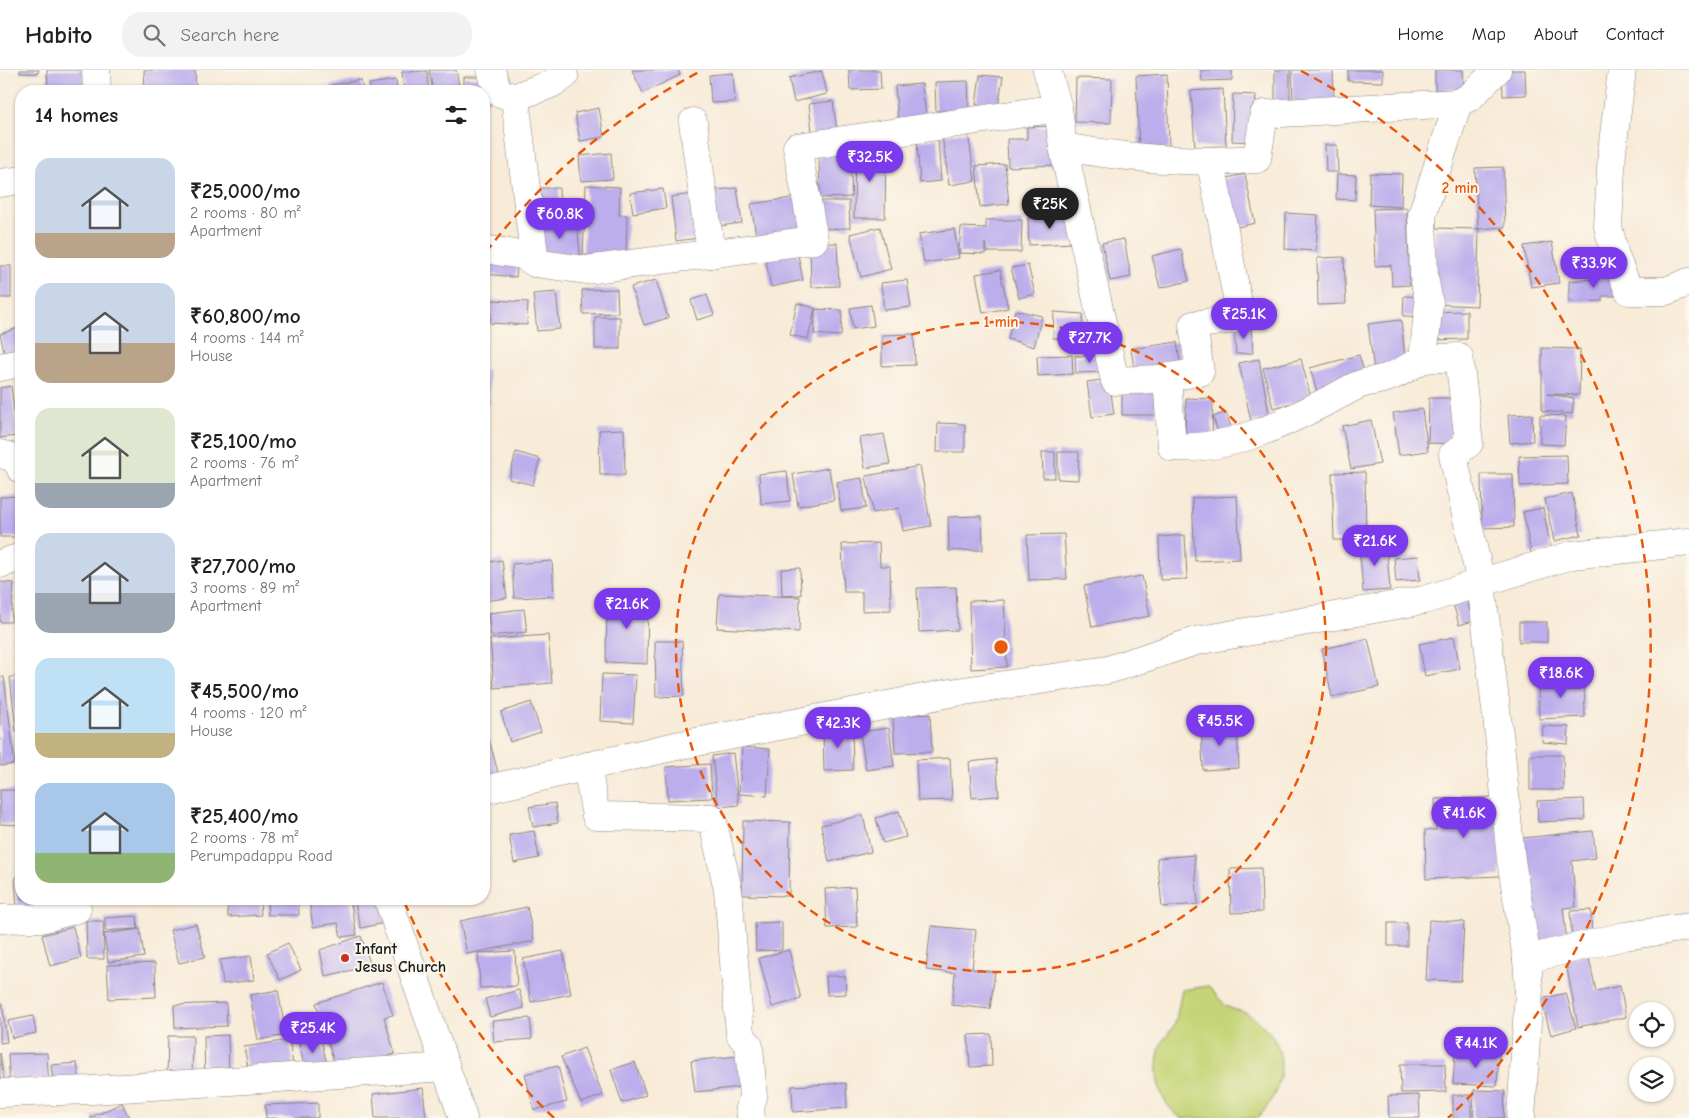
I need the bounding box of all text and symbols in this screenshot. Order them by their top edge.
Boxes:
search box [122,12,472,57]
text: Habito [25,21,92,49]
icon: search [140,21,168,49]
text: Search here [180,24,279,46]
text: Home [1397,24,1444,45]
text: Map [1472,24,1506,45]
text: About [1534,24,1578,45]
text: Contact [1606,24,1664,45]
icon: filters [442,101,470,129]
text: 14 homes [35,103,118,127]
pin: ₹32.5K [829,140,911,183]
text: ₹32.5K [847,148,893,166]
icon: home [75,178,135,238]
text: ₹25,000/mo [190,179,300,203]
text: 2 min [1442,179,1478,197]
pin: ₹25K [1020,188,1080,230]
text: ₹25K [1033,195,1067,213]
pin: ₹60.8K [519,198,601,240]
text: 2 rooms · 80 m² [190,204,301,222]
text: ₹60.8K [537,205,583,223]
text: Apartment [190,222,262,240]
pin: ₹33.9K [1553,246,1635,289]
text: ₹33.9K [1571,254,1617,272]
pin: ₹25.1K [1203,298,1285,340]
icon: home [75,303,135,363]
text: ₹60,800/mo [190,304,301,328]
text: ₹25.1K [1222,305,1266,323]
text: 1 min [984,313,1018,331]
pin: ₹27.7K [1049,322,1131,364]
text: 4 rooms · 144 m² [190,329,304,347]
text: ₹27.7K [1068,329,1112,347]
text: House [190,347,233,365]
icon: home [75,428,135,488]
text: ₹25,100/mo [190,429,297,453]
text: 2 rooms · 76 m² [190,454,299,472]
text: Apartment [190,472,262,490]
pin: ₹21.6K [1334,524,1416,567]
text: ₹21.6K [1353,532,1397,550]
icon: home [75,553,135,613]
text: ₹27,700/mo [190,554,296,578]
text: 3 rooms · 89 m² [190,579,299,597]
pin: ₹21.6K [586,588,668,630]
text: ₹21.6K [605,595,649,613]
text: Apartment [190,597,262,615]
centre of rings [992,638,1010,656]
pin: ₹18.6K [1520,656,1602,699]
text: ₹18.6K [1539,664,1583,682]
icon: home [75,678,135,738]
text: ₹45,500/mo [190,679,299,703]
text: 4 rooms · 120 m² [190,704,307,722]
pin: ₹45.5K [1179,704,1261,747]
pin: ₹42.3K [797,706,879,749]
text: ₹45.5K [1197,712,1243,730]
text: ₹42.3K [816,714,860,732]
text: House [190,722,233,740]
pin: ₹41.6K [1423,796,1505,839]
icon: home [75,803,135,863]
text: ₹25,400/mo [190,804,298,828]
text: ₹41.6K [1442,804,1486,822]
text: 2 rooms · 78 m² [190,829,298,847]
text: Perumpadappu Road [190,847,333,865]
place label: Infant Jesus Church [355,940,446,976]
marker: Infant Jesus Church [339,952,351,964]
map controls [1629,1002,1674,1102]
button: locate [1629,1002,1674,1047]
pin: ₹25.4K [272,1012,354,1054]
text: ₹25.4K [290,1019,336,1037]
pin: ₹44.1K [1435,1026,1517,1069]
text: ₹44.1K [1455,1034,1497,1052]
button: layers [1629,1057,1674,1102]

